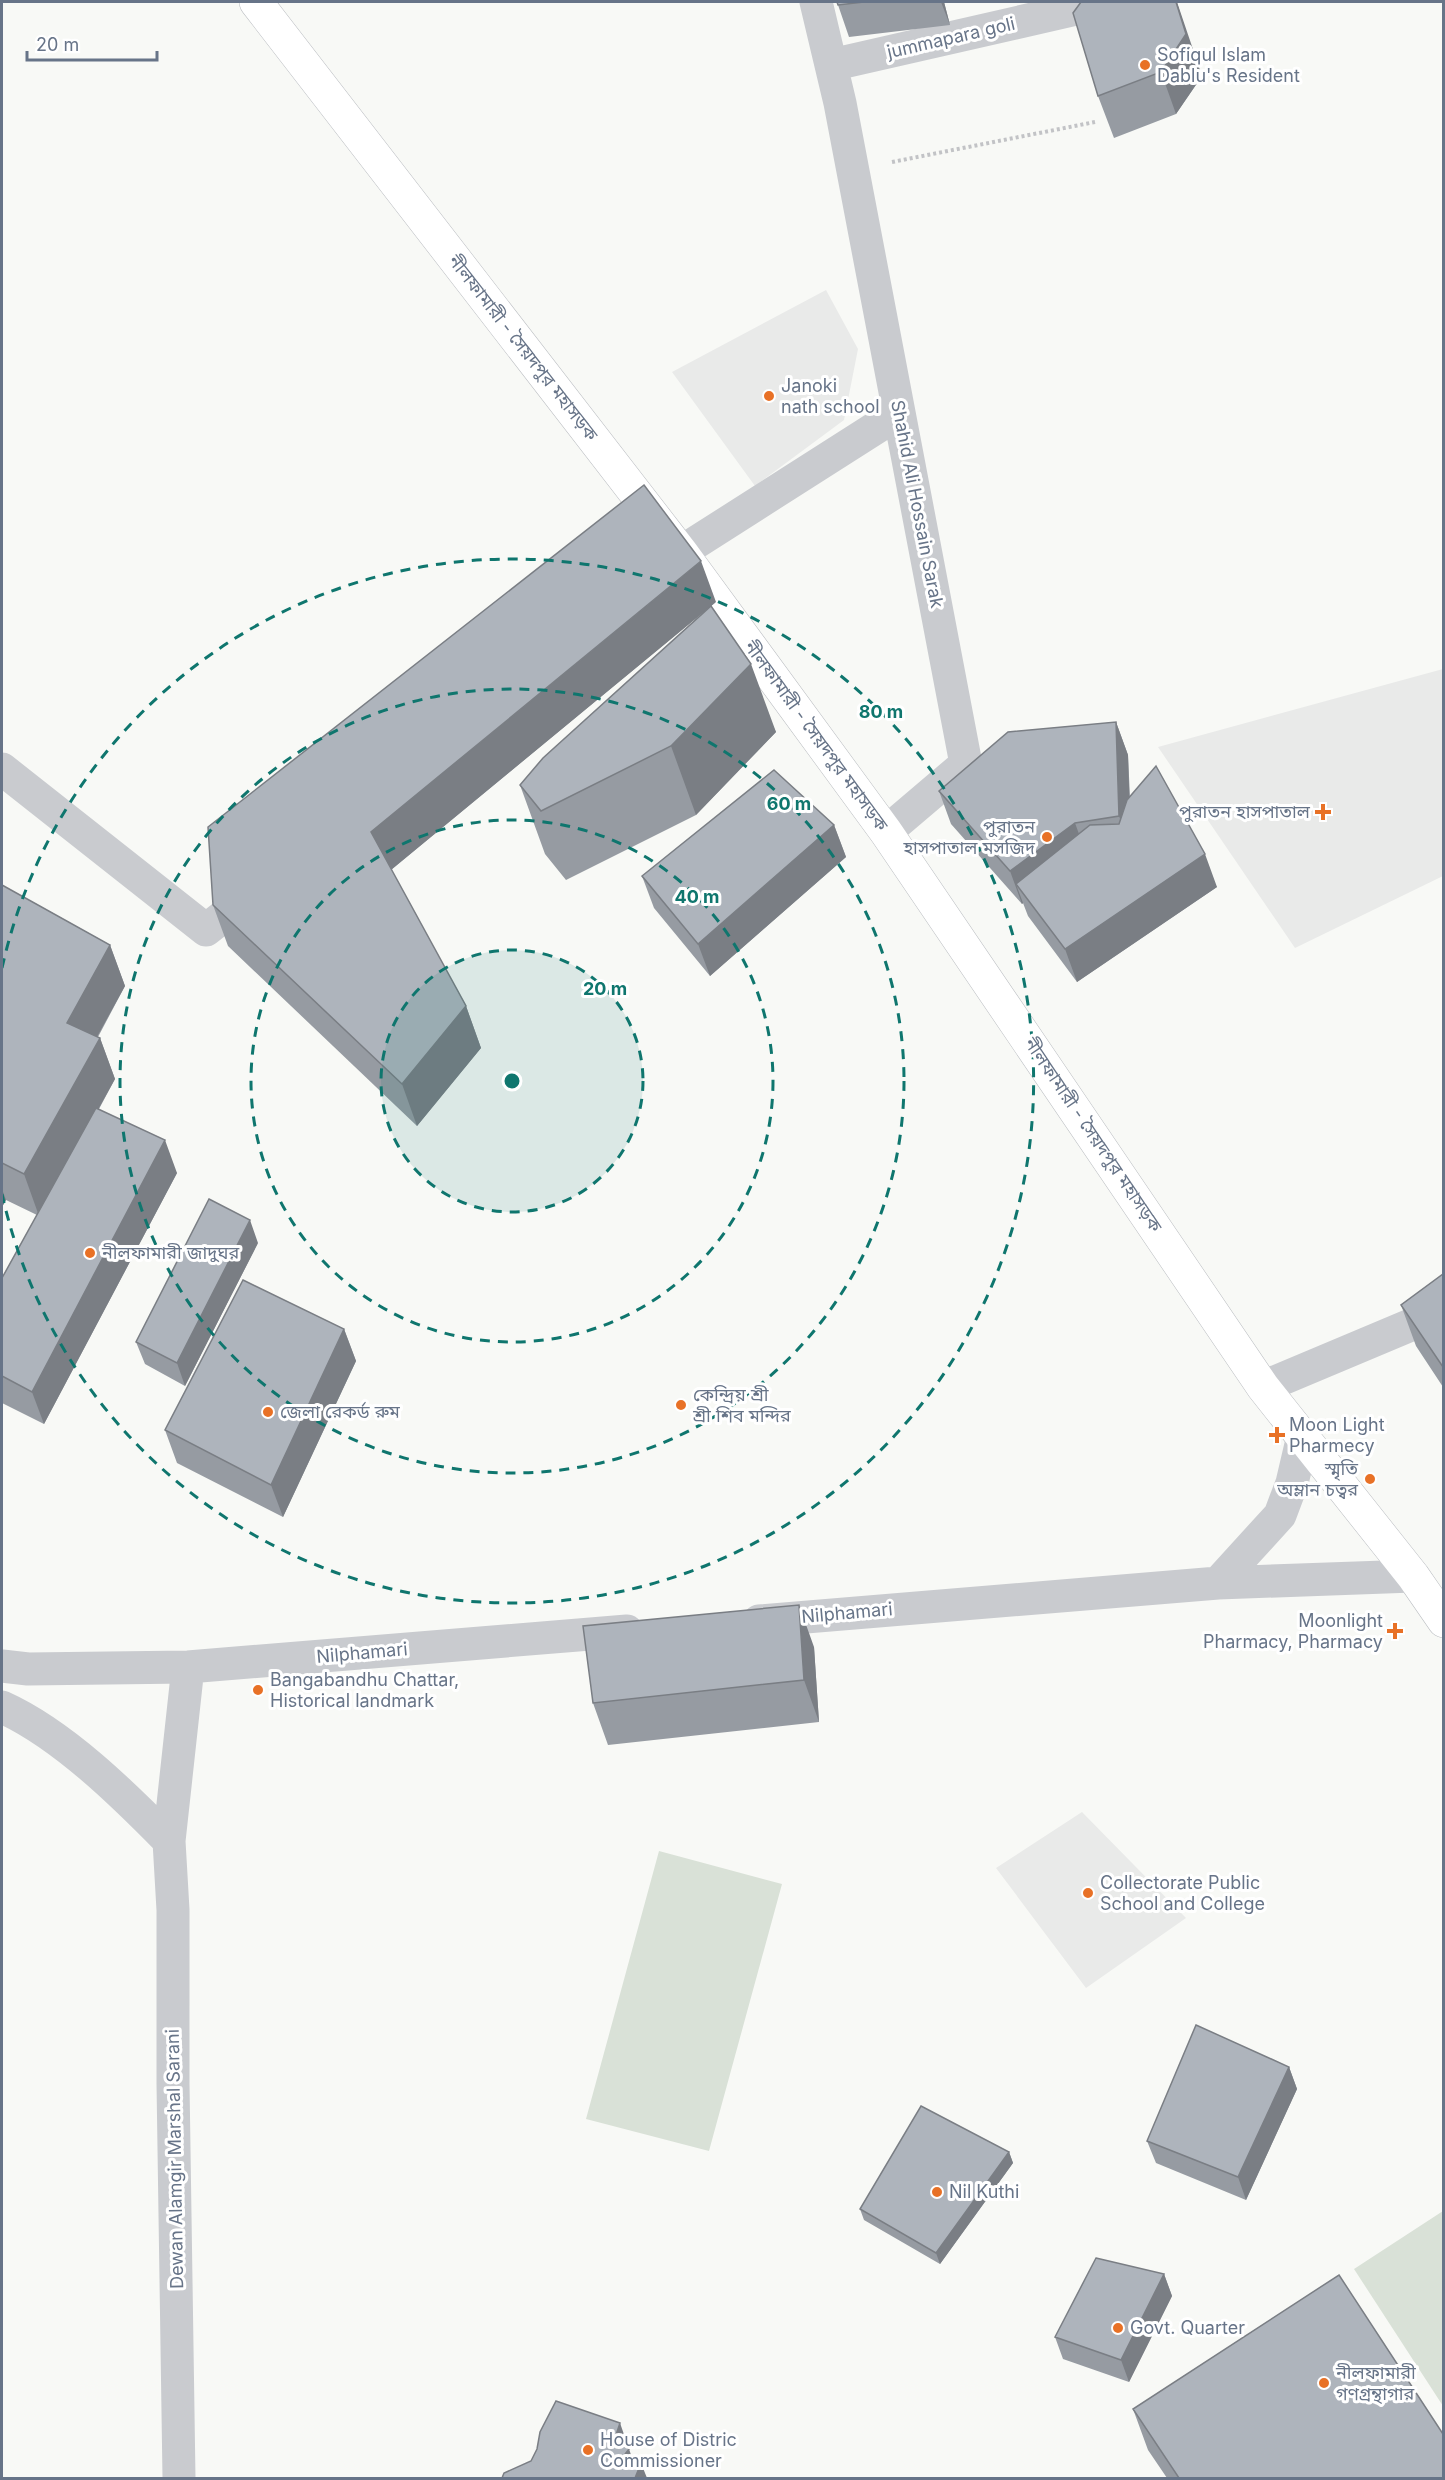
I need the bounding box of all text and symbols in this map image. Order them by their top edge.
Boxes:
street label: jummapara goli [884,13,1017,63]
scale bar [27,24,158,62]
text: 20 m [36,34,79,55]
place label: Sofiqul Islam Dablu's Resident [1157,44,1300,86]
marker: Sofiqul Islam Dablu's Resident [1138,58,1152,72]
street label: নীলফামারী - সৈয়দপুর মহাসড়ক [443,250,603,446]
place label: Janoki nath school [781,375,880,417]
marker: Janoki nath school [762,389,776,403]
street label: Shahid Ali Hossain Sarak [887,398,948,610]
street label: নীলফামারী - সৈয়দপুর মহাসড়ক [739,636,893,836]
text: 80 m [859,701,903,722]
text: 60 m [767,793,811,814]
place label: পুরাতন হাসপাতাল [1179,801,1311,823]
marker: পুরাতন হাসপাতাল [1314,803,1332,821]
place label: পুরাতন হাসপাতাল মসজিদ [902,816,1036,858]
marker: পুরাতন হাসপাতাল মসজিদ [1040,830,1054,844]
text: 40 m [675,886,720,907]
text: 20 m [583,978,627,999]
street label: নীলফামারী - সৈয়দপুর মহাসড়ক [1019,1033,1167,1237]
centre of rings [502,1071,522,1091]
place label: নীলফামারী জাদুঘর [101,1242,239,1263]
marker: নীলফামারী জাদুঘর [83,1246,97,1260]
place label: কেন্দ্রিয় শ্রী শ্রী শিব মন্দির [692,1384,791,1426]
marker: কেন্দ্রিয় শ্রী শ্রী শিব মন্দির [674,1398,688,1412]
place label: জেলা রেকর্ড রুম [280,1401,401,1422]
marker: জেলা রেকর্ড রুম [261,1405,275,1419]
place label: Moon Light Pharmecy [1289,1414,1385,1456]
marker: Moon Light Pharmecy [1270,1428,1284,1442]
place label: স্মৃতি অম্লান চত্বর [1276,1458,1358,1500]
marker: স্মৃতি অম্লান চত্বর [1363,1472,1377,1486]
street label: Nilphamari [801,1598,893,1627]
place label: Moonlight Pharmacy, Pharmacy [1203,1610,1383,1652]
marker: Moonlight Pharmacy, Pharmacy [1388,1624,1402,1638]
street label: Nilphamari [316,1638,408,1667]
place label: Bangabandhu Chattar, Historical landmark [270,1669,459,1711]
marker: Bangabandhu Chattar, Historical landmark [251,1683,265,1697]
place label: Collectorate Public School and College [1100,1872,1265,1914]
marker: Collectorate Public School and College [1081,1886,1095,1900]
street label: Dewan Alamgir Marshal Sarani [162,2029,187,2289]
place label: Nil Kuthi [949,2181,1019,2202]
marker: Nil Kuthi [930,2185,944,2199]
place label: Govt. Quarter [1130,2317,1245,2338]
marker: Govt. Quarter [1111,2321,1125,2335]
place label: নীলফামারী গণগ্রন্থাগার [1335,2362,1416,2404]
marker: নীলফামারী গণগ্রন্থাগার [1317,2376,1331,2390]
place label: House of Distric Commissioner [600,2429,737,2471]
marker: House of Distric Commissioner [581,2443,595,2457]

